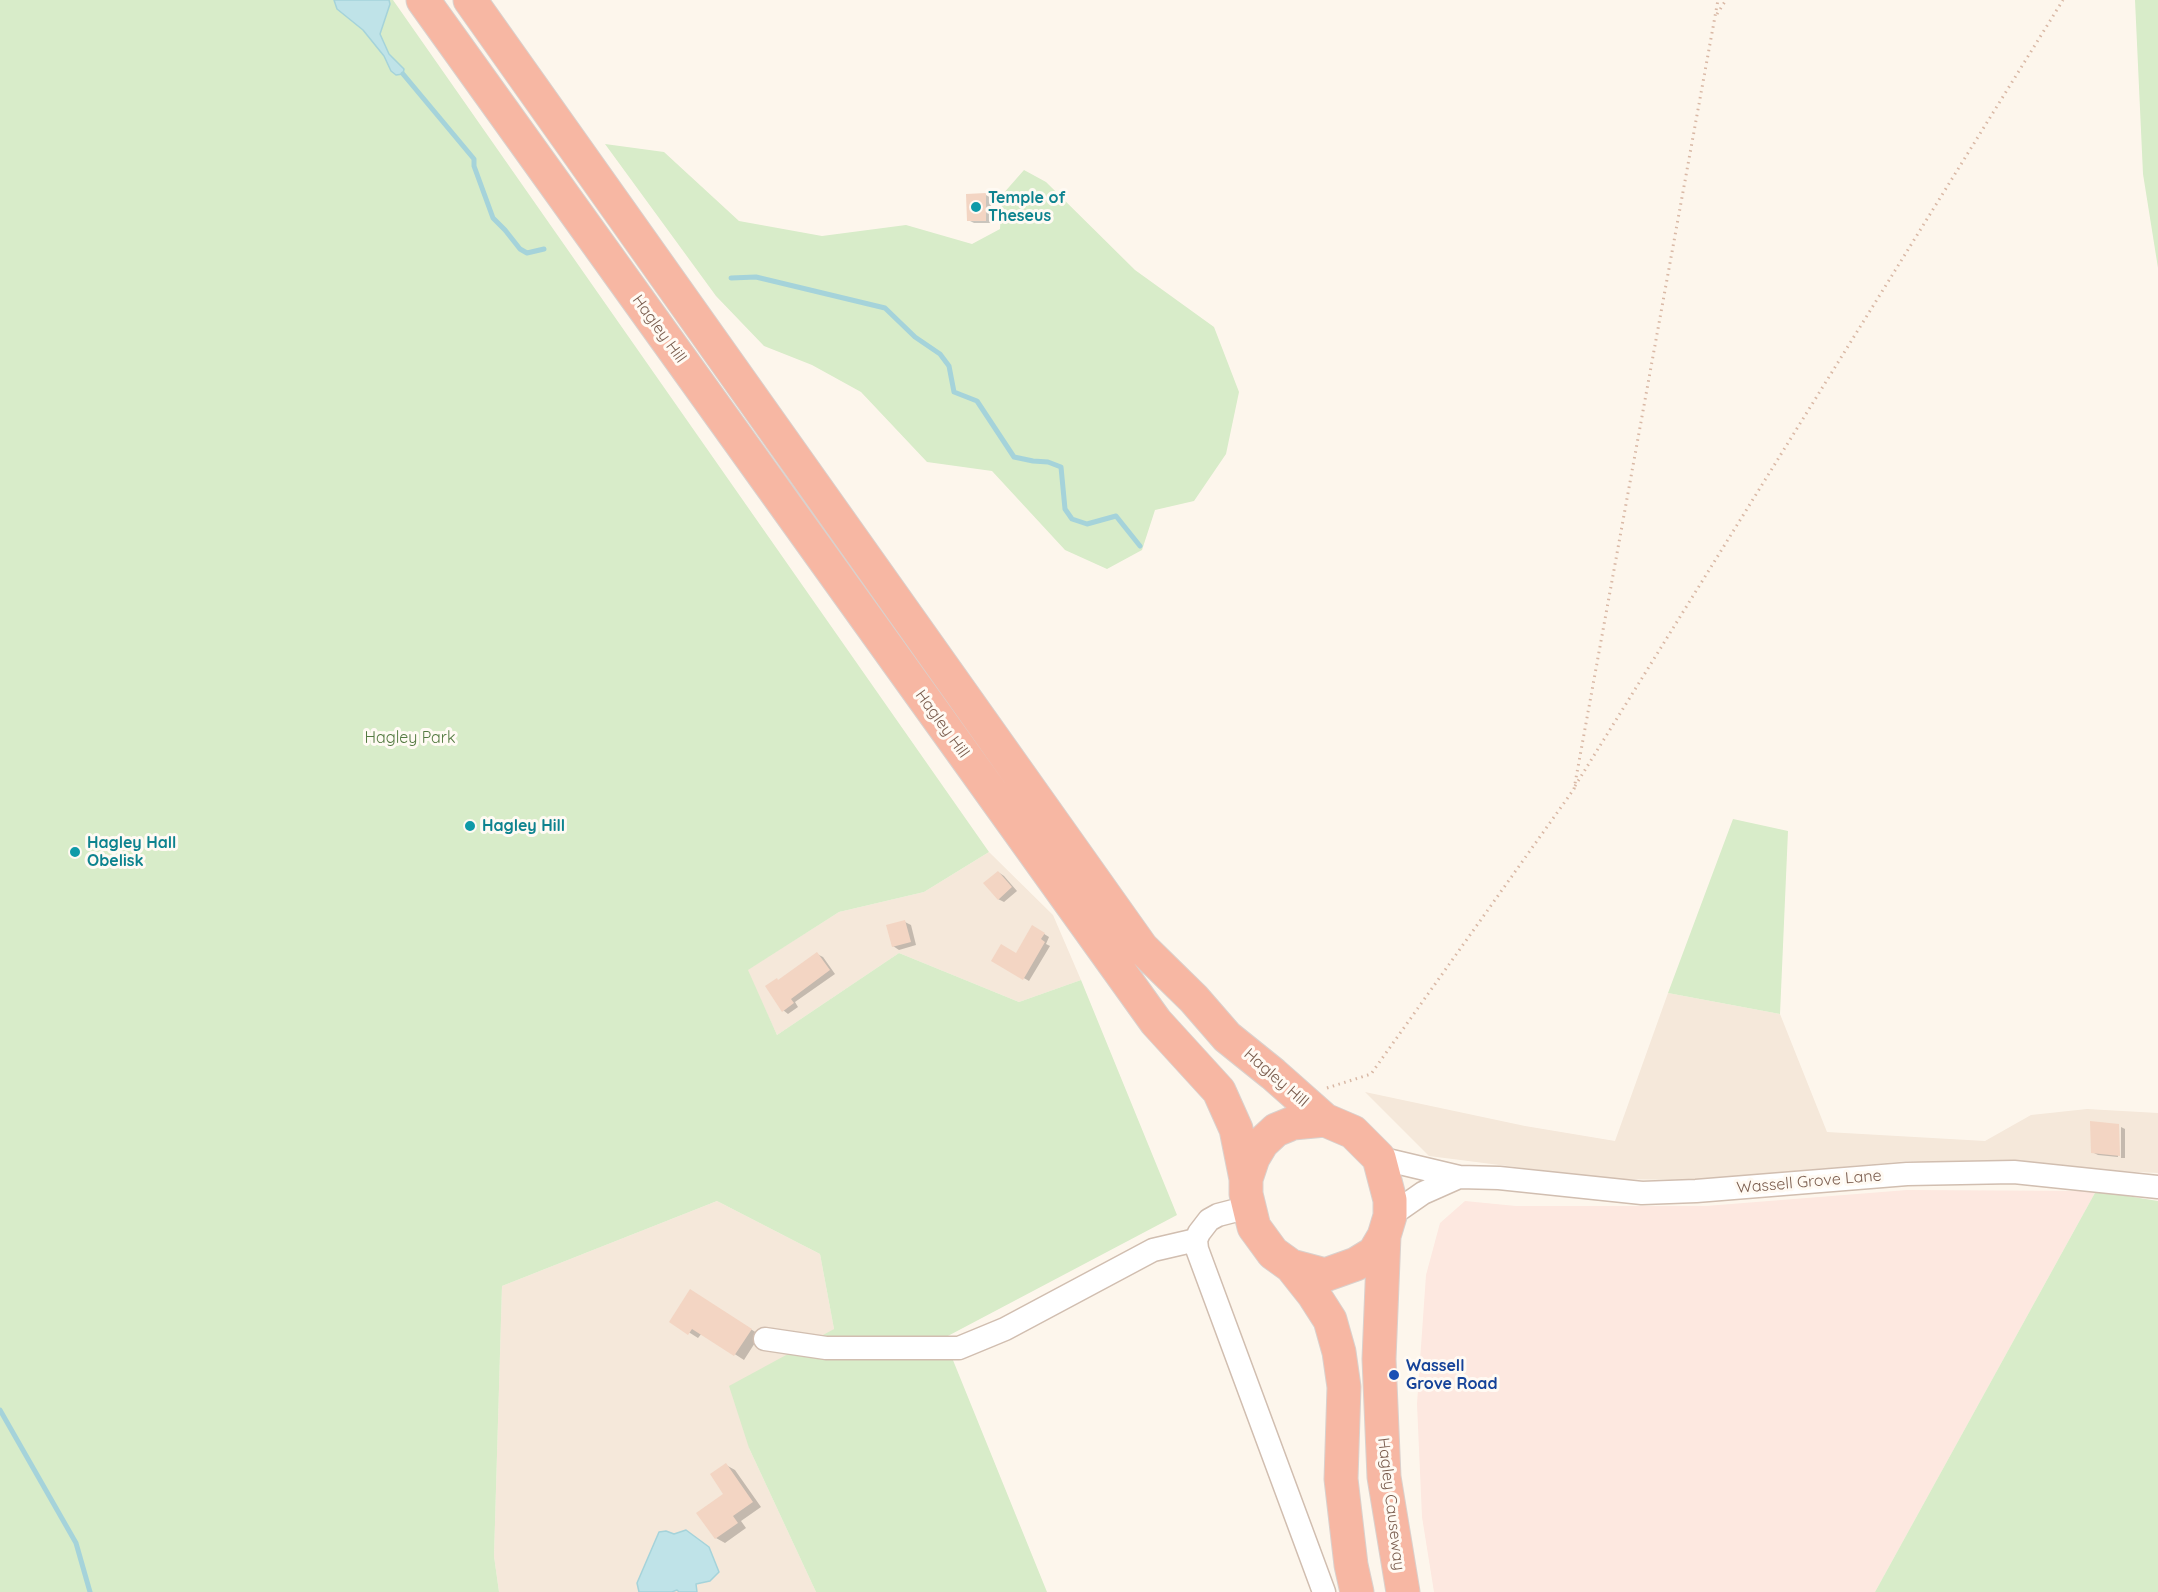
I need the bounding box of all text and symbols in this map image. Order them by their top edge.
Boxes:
place label: Temple of Theseus [988,188,1065,226]
marker: Temple of Theseus [969,200,983,214]
street label: Hagley Hill [628,291,690,367]
street label: Hagley Hill [911,686,973,762]
park label: Hagley Park [364,728,456,748]
place label: Hagley Hill [482,816,565,836]
marker: Hagley Hill [463,819,477,833]
place label: Hagley Hall Obelisk [87,833,176,871]
marker: Hagley Hall Obelisk [68,845,82,859]
street label: Hagley Hill [1240,1045,1312,1111]
street label: Wassell Grove Lane [1736,1166,1882,1198]
place label: Wassell Grove Road [1406,1356,1497,1394]
marker: Wassell Grove Road [1387,1368,1401,1382]
street label: Hagley Causeway [1373,1437,1409,1571]

